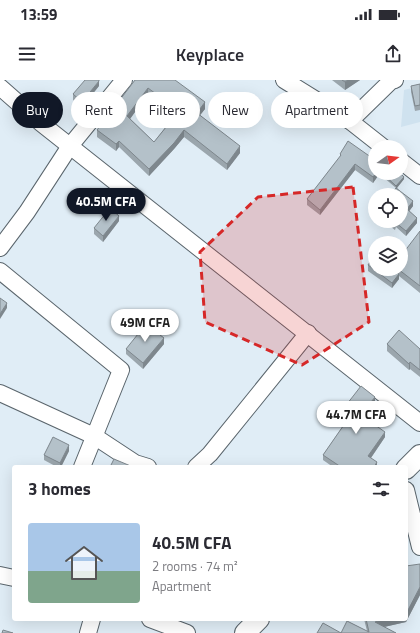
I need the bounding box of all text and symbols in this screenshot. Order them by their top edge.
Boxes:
text: 13:59 [20,3,57,26]
text: Keyplace [176,41,244,68]
icon: menu [16,43,38,65]
icon: share [382,43,404,65]
chip: Buy [12,92,63,128]
chip: Rent [71,92,127,128]
chip: Filters [135,92,200,128]
chip: New [208,92,263,128]
chip: Apartment [271,92,363,128]
north arrow [368,140,408,180]
map controls [368,140,408,276]
pin: 40.5M CFA [60,188,152,222]
button: locate [368,188,408,228]
text: 40.5M CFA [76,191,136,211]
button: layers [368,236,408,276]
pin: 49M CFA [108,309,182,343]
text: 49M CFA [120,312,170,332]
pin: 44.7M CFA [310,401,402,435]
text: 44.7M CFA [326,404,386,424]
text: 3 homes [28,476,91,502]
icon: filters [370,478,392,500]
text: 40.5M CFA [152,530,231,556]
icon: home [60,539,108,587]
text: 2 rooms · 74 m² [152,556,238,576]
text: Apartment [152,576,211,596]

